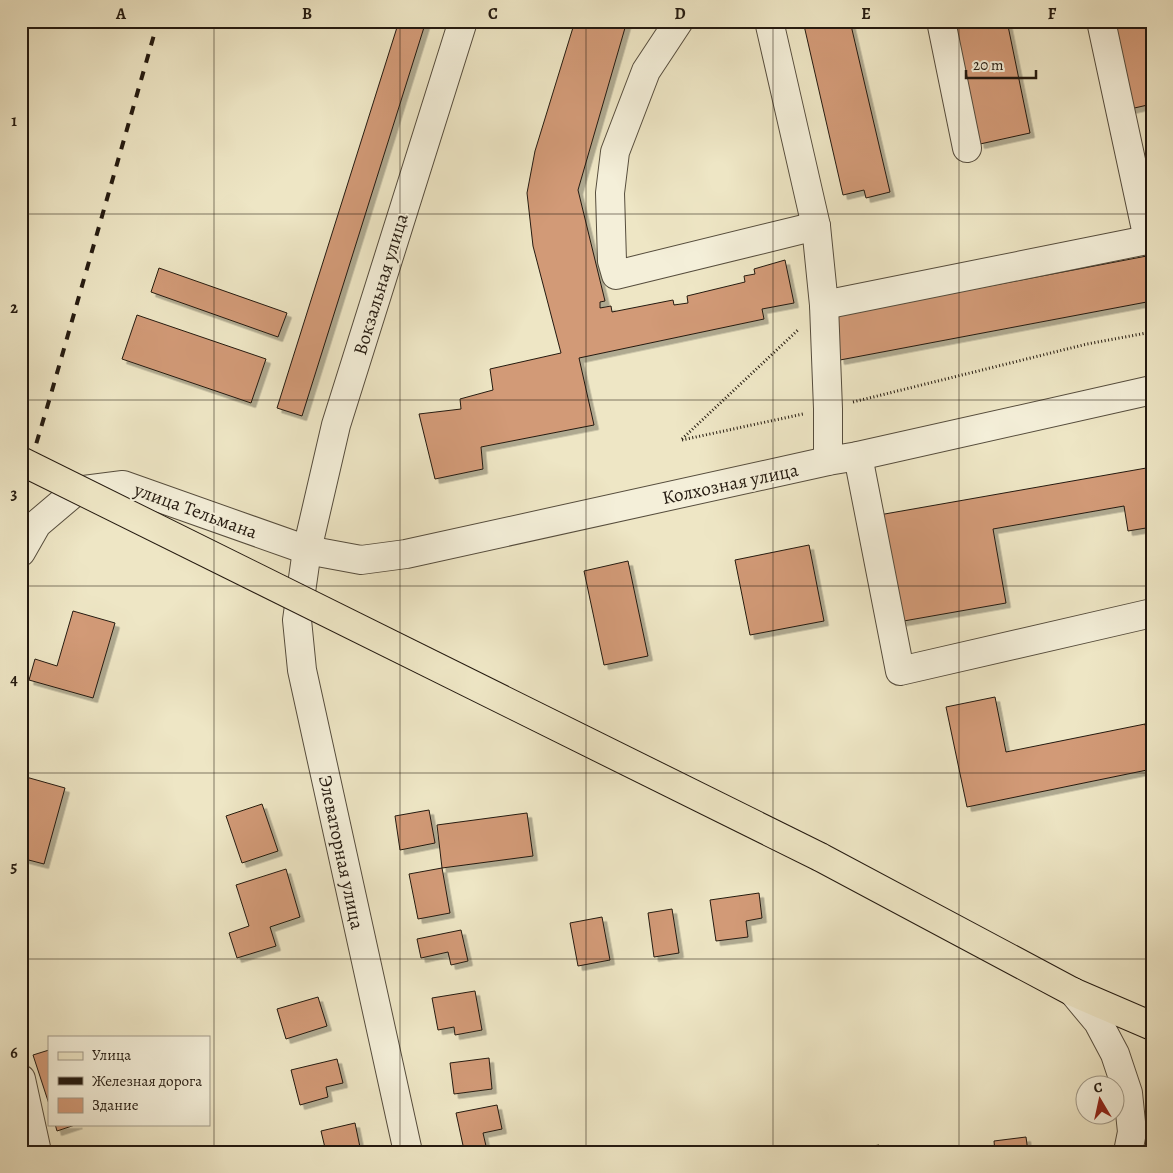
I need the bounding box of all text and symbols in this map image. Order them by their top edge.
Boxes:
text: A [115,3,127,25]
text: B [302,3,312,25]
text: C [488,3,498,25]
text: D [674,3,686,25]
text: E [861,3,871,25]
text: F [1048,3,1057,25]
scale bar [966,48,1036,80]
text: 20 m [973,55,1004,75]
text: 1 [11,110,17,132]
street label: Вокзальная улица [347,210,415,358]
text: 2 [10,297,18,319]
street label: Колхозная улица [660,457,801,511]
street label: улица Тельмана [130,476,261,545]
text: 3 [11,483,18,505]
text: 4 [10,669,18,691]
street label: Элеваторная улица [312,773,370,932]
text: 5 [11,856,18,878]
legend [48,1036,210,1126]
text: 6 [10,1042,18,1064]
text: Улица [92,1045,131,1065]
text: Железная дорога [92,1071,202,1091]
north arrow [1076,1076,1126,1126]
text: С [1092,1078,1104,1098]
text: Здание [92,1095,139,1115]

